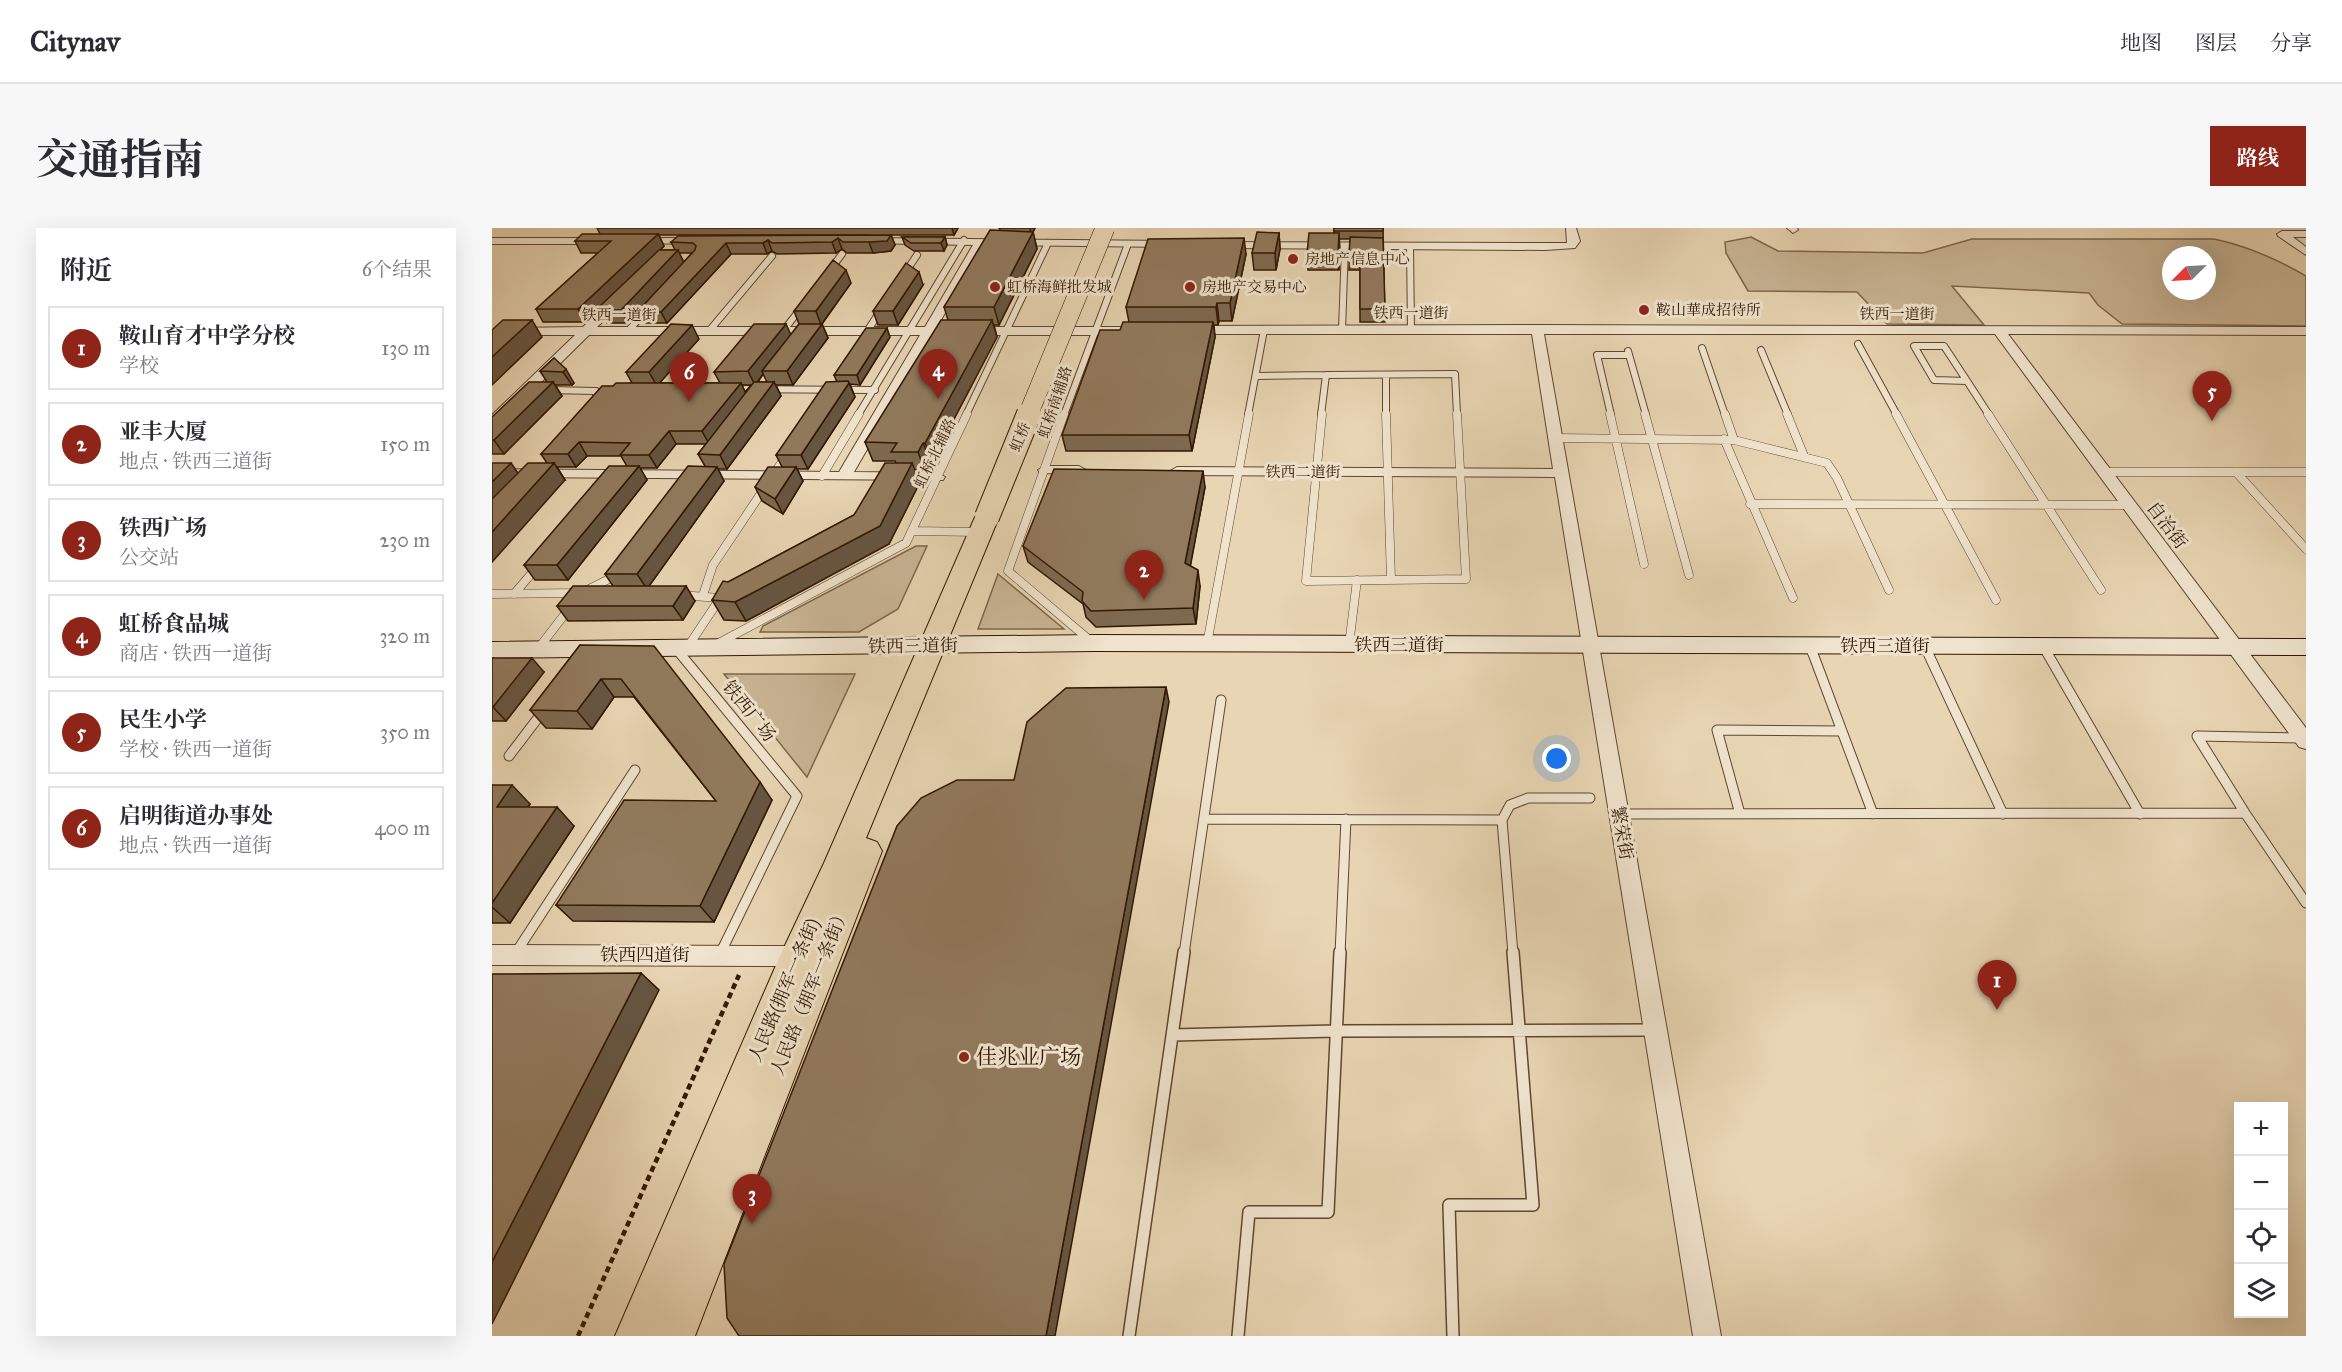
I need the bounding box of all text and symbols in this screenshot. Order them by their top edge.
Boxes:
text: Citynav [30,24,120,59]
text: 地图 [2120,30,2162,56]
text: 图层 [2195,30,2237,56]
text: 分享 [2270,30,2312,56]
button: 路线 [2210,126,2306,186]
text: 交通指南 [36,134,204,186]
north arrow [2162,246,2216,300]
place label: 房地产信息中心 [1305,250,1410,268]
marker: 房地产信息中心 [1286,252,1300,266]
text: 附近 [60,254,112,286]
text: 6个结果 [362,257,432,281]
place label: 虹桥海鲜批发城 [1007,278,1112,296]
place label: 房地产交易中心 [1202,278,1307,296]
marker: 虹桥海鲜批发城 [988,280,1002,294]
marker: 房地产交易中心 [1183,280,1197,294]
place label: 鞍山華成招待所 [1656,301,1761,319]
marker: 鞍山華成招待所 [1637,303,1651,317]
street label: 铁西一道街 [1373,304,1449,322]
street label: 铁西一道街 [1859,305,1935,323]
street label: 铁西一道街 [581,306,657,324]
text: 鞍山育才中学分校 [119,322,295,349]
text: 1 [78,336,85,360]
text: 130 m [381,336,430,360]
pin: 4 [918,350,958,399]
pin: 6 [670,352,708,402]
text: 学校 [119,353,159,377]
street label: 虹桥南辅路 [1034,364,1076,440]
pin: 5 [2192,372,2232,421]
street label: 虹桥北辅路 [910,415,960,491]
text: 亚丰大厦 [119,418,207,445]
street label: 虹桥 [1006,420,1034,454]
text: 2 [77,432,86,456]
text: 150 m [380,432,430,456]
text: 地点 · 铁西三道街 [119,449,272,473]
street label: 铁西二道街 [1265,463,1341,481]
street label: 自治街 [2142,497,2192,553]
text: 铁西广场 [119,514,207,541]
text: 3 [78,528,86,552]
text: 230 m [379,528,430,552]
text: 公交站 [119,545,179,569]
pin: 2 [1124,550,1164,600]
text: 虹桥食品城 [119,610,229,637]
text: 4 [76,624,87,648]
text: 320 m [379,624,430,648]
street label: 铁西三道街 [868,634,958,658]
street label: 铁西三道街 [1354,634,1444,656]
street label: 铁西三道街 [1840,635,1930,657]
text: 商店 · 铁西一道街 [119,641,272,665]
street label: 铁西广场 [718,676,780,746]
text: 民生小学 [119,706,207,733]
text: 5 [77,720,86,744]
text: 350 m [380,720,430,744]
text: 学校 · 铁西一道街 [119,737,272,761]
your location [1542,744,1571,773]
text: 启明街道办事处 [119,802,273,829]
street label: 繁荣街 [1606,805,1638,861]
text: 6 [76,816,87,840]
text: 400 m [374,816,430,840]
text: 地点 · 铁西一道街 [119,833,272,857]
street label: 人民路（拥军一条街） [766,903,854,1079]
street label: 人民路(拥军一条街) [744,915,825,1066]
street label: 铁西四道街 [600,944,690,966]
pin: 1 [1978,960,2016,1010]
place label: 佳兆业广场 [976,1044,1081,1070]
marker: 佳兆业广场 [957,1050,971,1064]
map controls [2234,1102,2288,1318]
button: + [2234,1102,2288,1156]
button: − [2234,1156,2288,1210]
pin: 3 [732,1174,772,1224]
button: locate [2234,1210,2288,1264]
button: layers [2234,1264,2288,1318]

